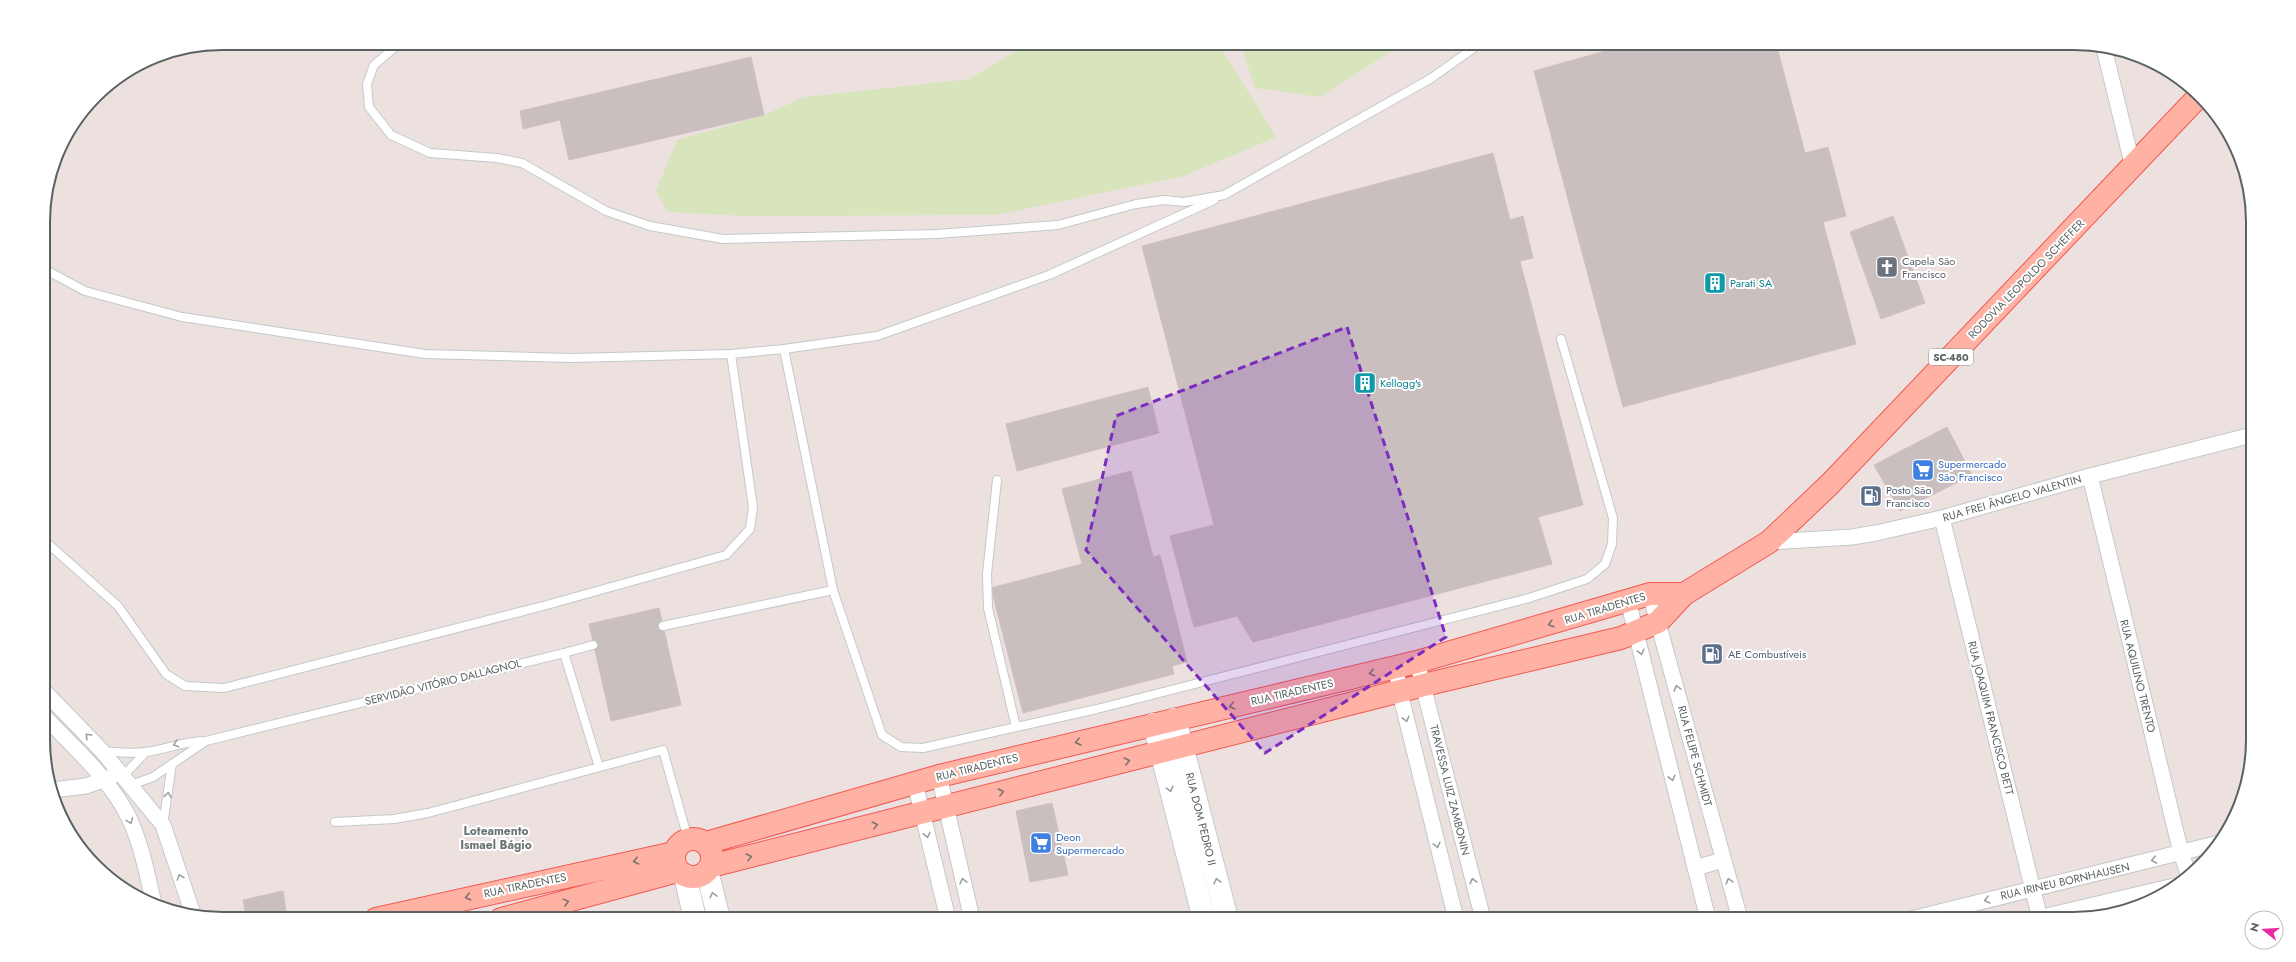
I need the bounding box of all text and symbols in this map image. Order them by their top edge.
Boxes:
street label: RODOVIA LEOPOLDO SCHEFFER [1964,215,2088,342]
place label: Capela São Francisco [1902,253,1955,282]
church icon: Capela São Francisco [1874,254,1900,280]
building icon: Parati SA [1702,270,1728,296]
place label: Parati SA [1730,275,1773,291]
road number: SC-480 [1929,349,1973,365]
building icon: Kellogg's [1352,370,1378,396]
place label: Kellogg's [1380,375,1422,391]
place label: Supermercado São Francisco [1938,456,2006,485]
supermarket icon: Supermercado São Francisco [1910,457,1936,483]
street label: RUA FREI ÂNGELO VALENTIN [1941,471,2083,525]
place label: Posto São Francisco [1886,482,1931,511]
fuel station icon: Posto São Francisco [1858,483,1884,509]
street label: RUA TIRADENTES [1562,588,1648,628]
street label: RUA AQUILINO TRENTO [2116,618,2160,735]
one-way arrow [1548,619,1555,628]
street label: RUA JOAQUIM FRANCISCO BETT [1964,639,2018,797]
fuel station icon: AE Combustíveis [1699,641,1725,667]
place label: AE Combustíveis [1728,646,1807,662]
one-way arrow [1637,649,1645,655]
street label: SERVIDÃO VITÓRIO DALLAGNOL [363,655,523,709]
one-way arrow [1368,668,1375,676]
street label: RUA TIRADENTES [1249,675,1335,709]
one-way arrow [1673,685,1682,692]
one-way arrow [1228,701,1235,710]
street label: RUA FELIPE SCHMIDT [1674,704,1716,808]
one-way arrow [1401,715,1410,722]
street label: TRAVESSA LUIZ ZAMBONIN [1426,723,1474,857]
one-way arrow [85,733,93,741]
one-way arrow [1074,737,1081,746]
one-way arrow [173,739,180,748]
street label: RUA TIRADENTES [934,749,1020,785]
one-way arrow [1124,758,1130,766]
street label: RUA DOM PEDRO II [1182,771,1220,867]
one-way arrow [1668,775,1676,782]
one-way arrow [1165,785,1173,792]
one-way arrow [997,788,1004,797]
one-way arrow [163,792,172,798]
one-way arrow [125,818,133,825]
one-way arrow [871,821,878,830]
district label: Loteamento Ismael Bágio [460,822,532,854]
place label: Deon Supermercado [1056,829,1124,858]
supermarket icon: Deon Supermercado [1028,830,1054,856]
one-way arrow [923,832,931,838]
one-way arrow [1433,842,1441,849]
one-way arrow [746,853,752,861]
one-way arrow [2151,855,2157,863]
one-way arrow [633,856,639,864]
street label: RUA IRINEU BORNHAUSEN [1999,858,2131,904]
street label: RUA TIRADENTES [482,868,568,902]
one-way arrow [177,874,185,881]
one-way arrow [959,878,967,884]
one-way arrow [1213,878,1222,885]
one-way arrow [1470,878,1478,884]
one-way arrow [1725,878,1734,885]
one-way arrow [709,892,717,898]
one-way arrow [465,893,471,901]
one-way arrow [1983,895,1990,903]
one-way arrow [563,898,569,906]
north arrow [2244,910,2284,950]
text: N [2246,921,2263,934]

